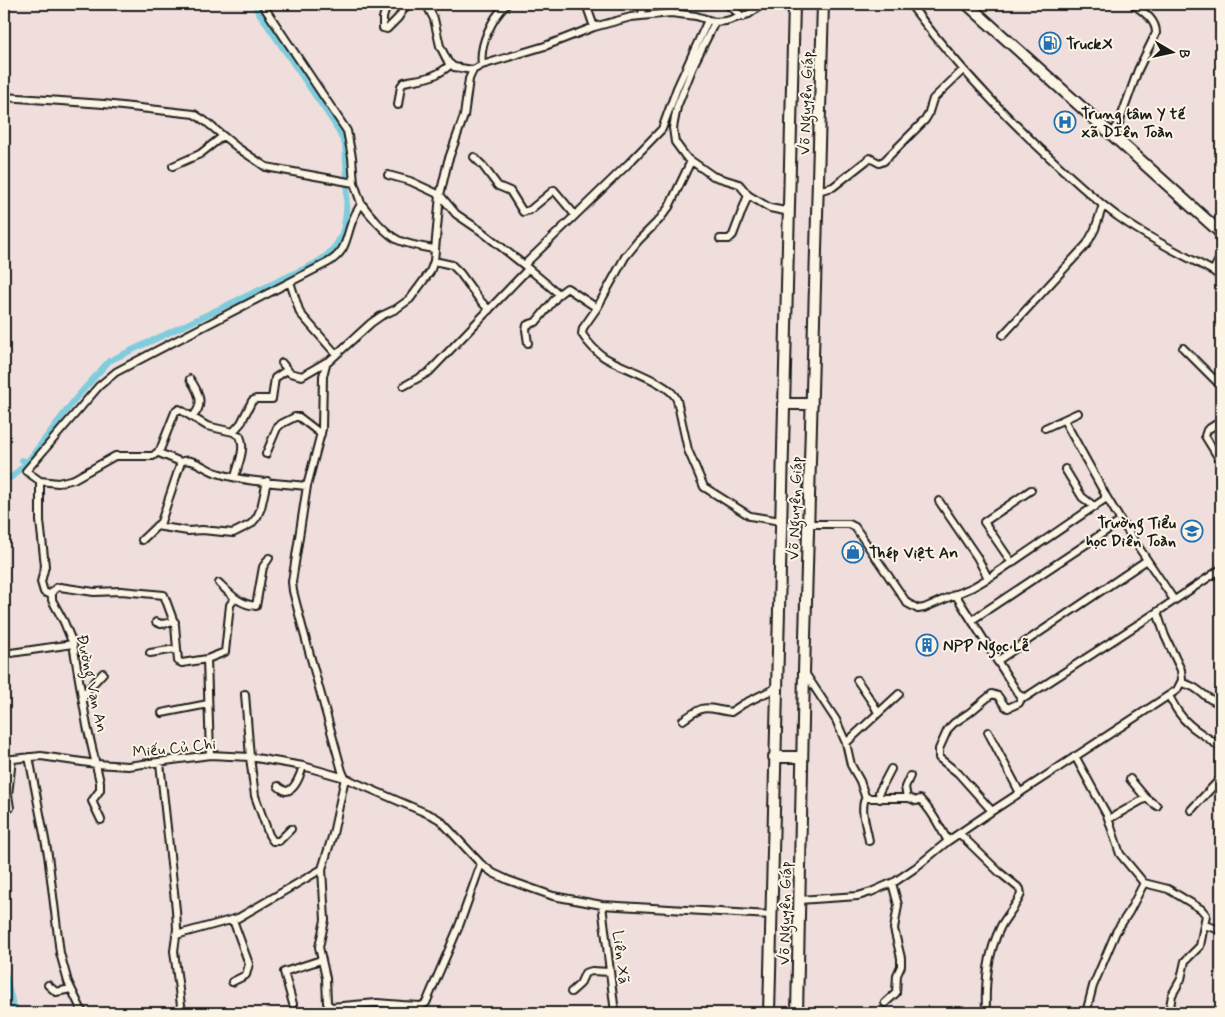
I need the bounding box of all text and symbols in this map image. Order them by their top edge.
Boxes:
north arrow [1148,28,1198,78]
fuel station icon: TruckX [1038,31,1062,55]
place label: TruckX [1066,34,1113,55]
text: B [1174,48,1193,60]
street label: Võ Nguyên Giáp [794,51,820,155]
place label: Trung tâm Y tế xã DIên Toàn [1081,104,1186,143]
hospital icon: Trung tâm Y tế xã DIên Toàn [1053,110,1077,134]
street label: Võ Nguyên Giáp [783,456,809,560]
place label: Trường Tiểu học Diên Toàn [1086,513,1177,552]
school or university icon: Trường Tiểu học Diên Toàn [1180,519,1204,543]
shop icon: Thép Việt An [841,540,865,564]
place label: Thép Việt An [869,543,958,564]
street label: Đường Vạn An [70,632,112,735]
building icon: NPP Ngọc Lễ [915,633,939,657]
place label: NPP Ngọc Lễ [943,636,1029,659]
street label: Miếu Củ Chi [131,734,217,763]
street label: Võ Nguyên Giáp [774,861,798,965]
street label: Liên Xã [607,929,634,985]

